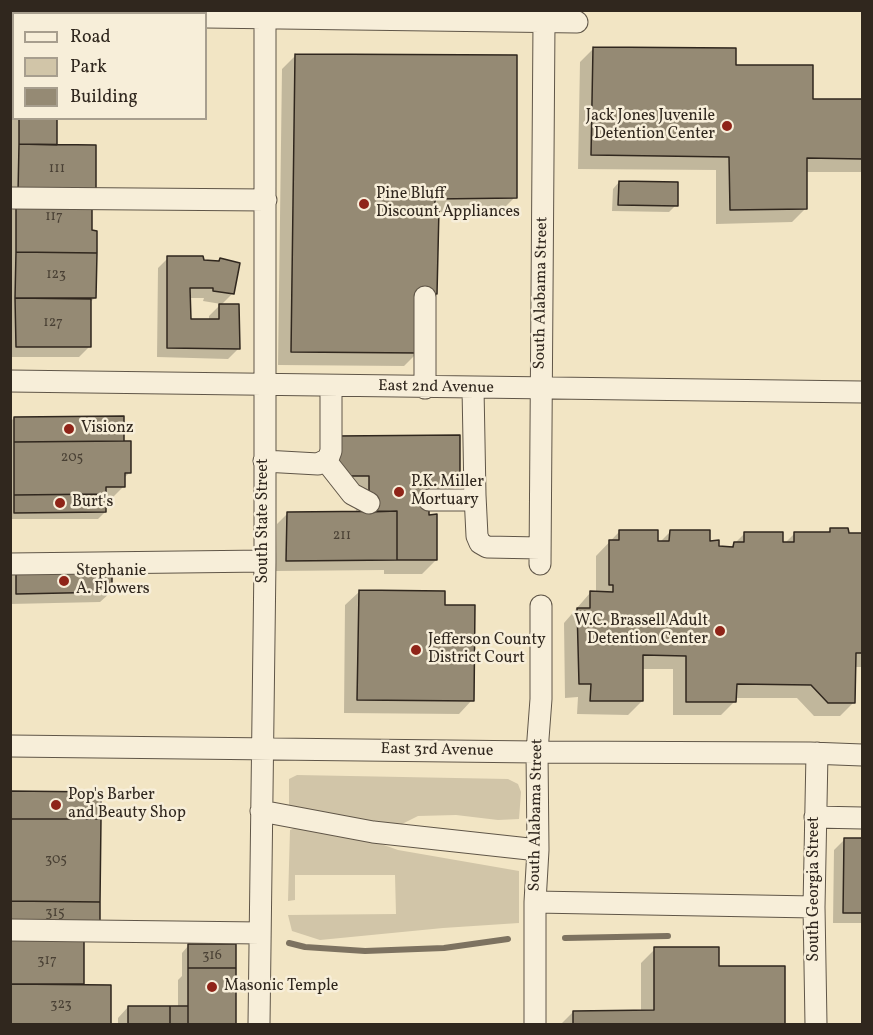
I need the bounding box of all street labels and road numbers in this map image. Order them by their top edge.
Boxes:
street label: South Alabama Street [531,216,553,370]
street label: East 2nd Avenue [378,377,494,399]
street label: South State Street [254,458,274,584]
street label: South Alabama Street [526,738,548,892]
street label: East 3rd Avenue [380,740,494,762]
street label: South Georgia Street [805,816,825,962]

